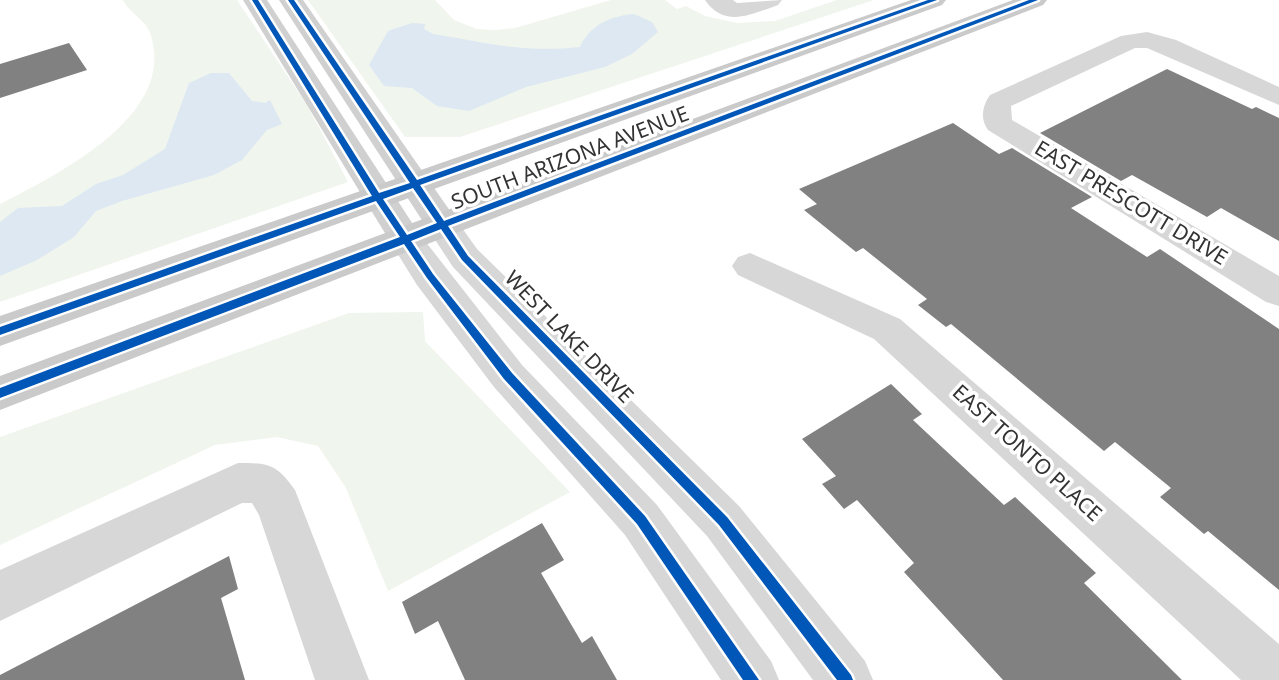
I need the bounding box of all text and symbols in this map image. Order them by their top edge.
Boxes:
street label: SOUTH ARIZONA AVENUE [447,99,693,215]
street label: EAST PRESCOTT DRIVE [1030,133,1233,271]
street label: WEST LAKE DRIVE [499,264,640,409]
street label: EAST TONTO PLACE [947,378,1108,527]

